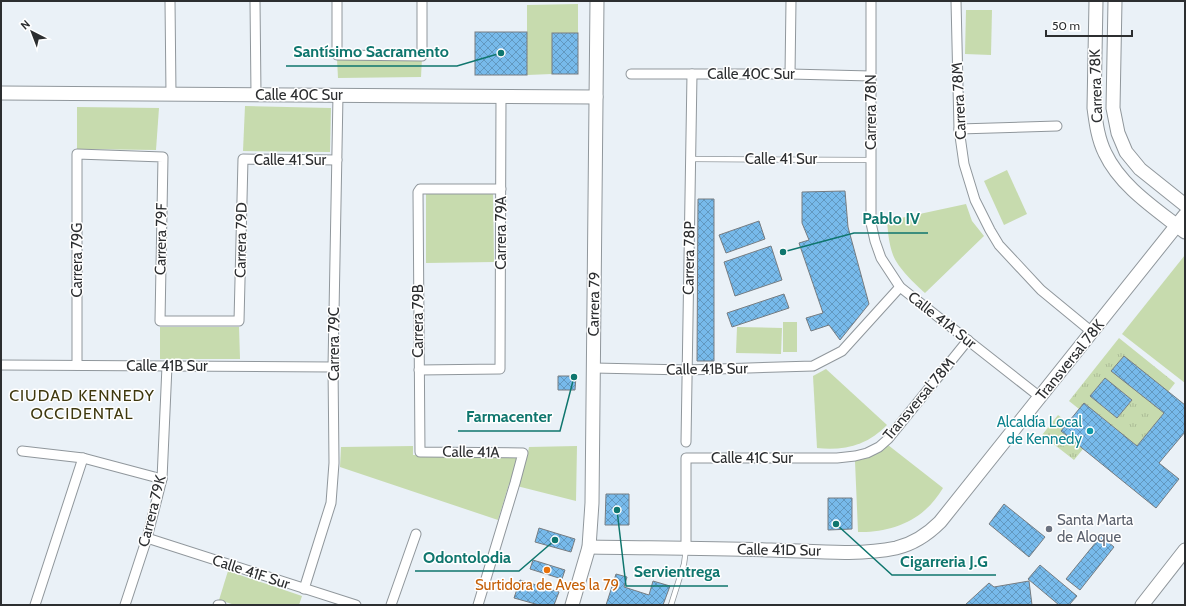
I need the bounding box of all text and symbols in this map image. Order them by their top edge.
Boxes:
north arrow [12,12,52,52]
scale bar [1046,12,1132,38]
text: N [18,17,33,32]
text: 50 m [1052,18,1080,33]
callout: Santísimo Sacramento [286,38,457,66]
text: Santísimo Sacramento [293,42,449,61]
street label: Carrera 78K [1086,48,1106,123]
street label: Carrera 78M [948,62,970,140]
street label: Calle 40C Sur [707,65,795,83]
street label: Carrera 78N [862,74,880,150]
street label: Calle 40C Sur [255,86,343,104]
street label: Calle 41 Sur [745,150,818,168]
street label: Calle 41 Sur [254,151,327,169]
street label: Carrera 79A [492,195,510,270]
street label: Carrera 79F [151,202,171,275]
street label: Carrera 79D [231,202,251,278]
callout: Pablo IV [854,205,928,233]
text: Pablo IV [862,209,920,228]
street label: Carrera 78P [679,221,699,295]
street label: Carrera 79G [68,223,86,297]
street label: Carrera 79 [584,272,604,336]
street label: Carrera 79B [409,284,427,358]
street label: Calle 41A Sur [904,288,980,352]
street label: Carrera 79C [325,307,343,381]
street label: Transversal 78K [1032,316,1108,404]
street label: Transversal 78M [879,354,959,444]
street label: Calle 41B Sur [126,357,208,375]
street label: Calle 41B Sur [666,359,748,379]
district label: CIUDAD KENNEDY OCCIDENTAL [9,386,155,423]
callout: Farmacenter [458,403,560,431]
text: Farmacenter [466,407,553,426]
place label: Alcaldía Local de Kennedy [997,413,1082,448]
marker: Alcaldía Local de Kennedy [1085,426,1095,436]
street label: Calle 41A [442,443,501,462]
street label: Calle 41C Sur [711,449,793,467]
street label: Carrera 79K [134,473,170,549]
place label: Santa Marta de Aloque [1057,511,1134,546]
marker: Santa Marta de Aloque [1044,524,1054,534]
street label: Calle 41D Sur [737,540,821,560]
callout: Odontolodia [415,543,519,571]
callout: Cigarreria J.G [892,547,996,575]
text: Odontolodia [423,548,511,567]
street label: Calle 41F Sur [210,551,292,593]
text: Cigarreria J.G [900,552,988,571]
callout: Servientrega [626,558,728,586]
text: Servientrega [634,562,720,581]
marker: Surtidora de Aves la 79 [542,565,552,575]
place label: Surtidora de Aves la 79 [475,576,619,594]

